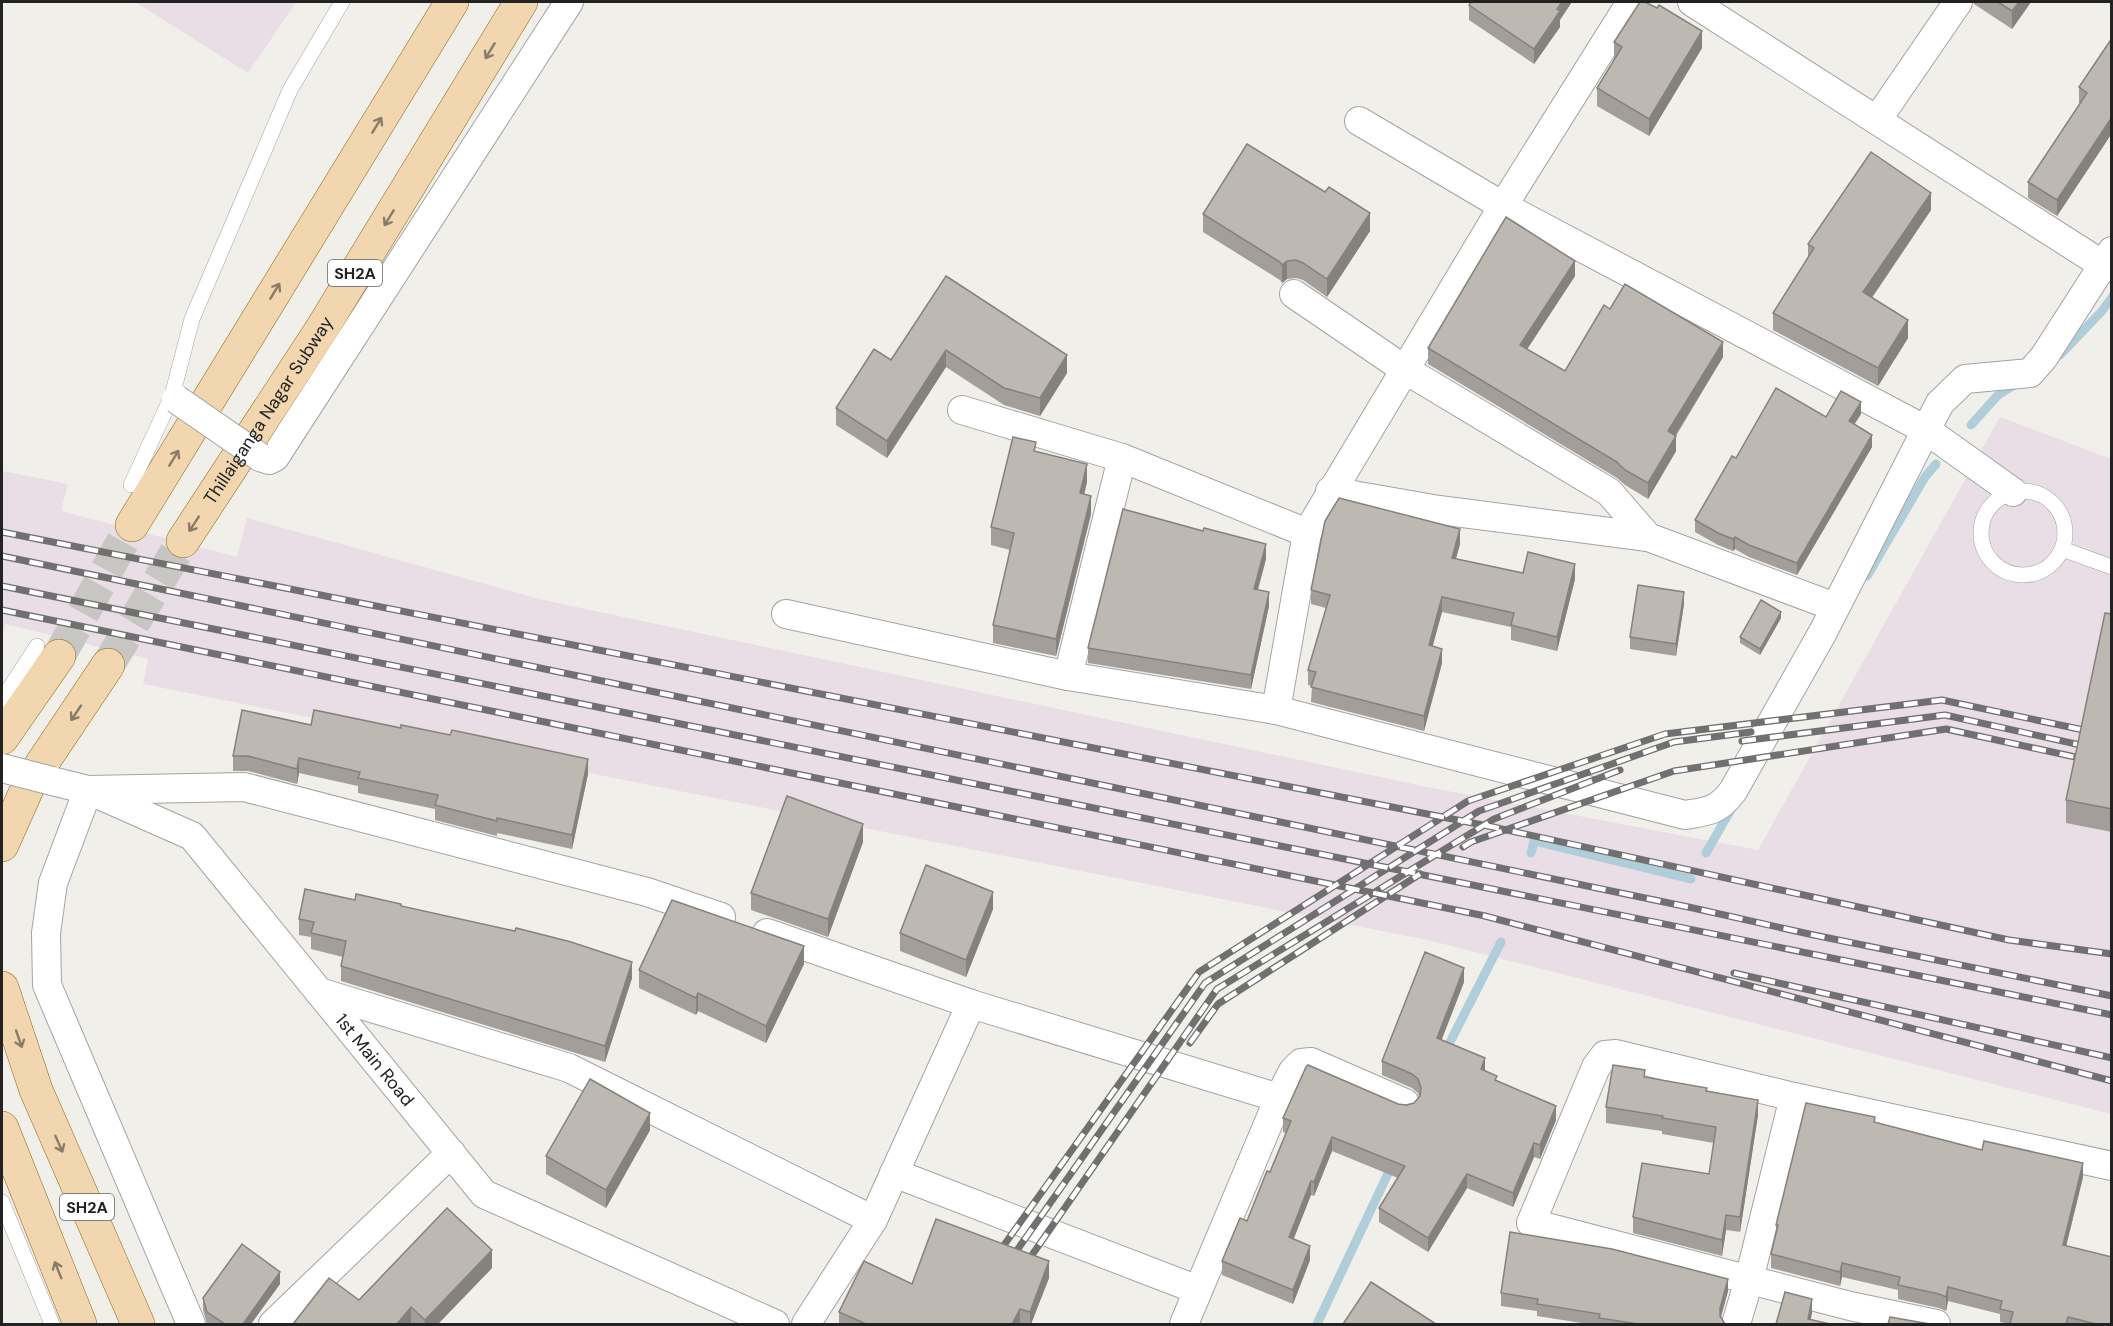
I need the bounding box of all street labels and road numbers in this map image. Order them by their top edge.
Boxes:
road number: SH2A [328,260,382,286]
street label: Thillaiganga Nagar Subway [198,312,338,509]
street label: 1st Main Road [330,1009,420,1111]
road number: SH2A [60,1194,114,1220]

